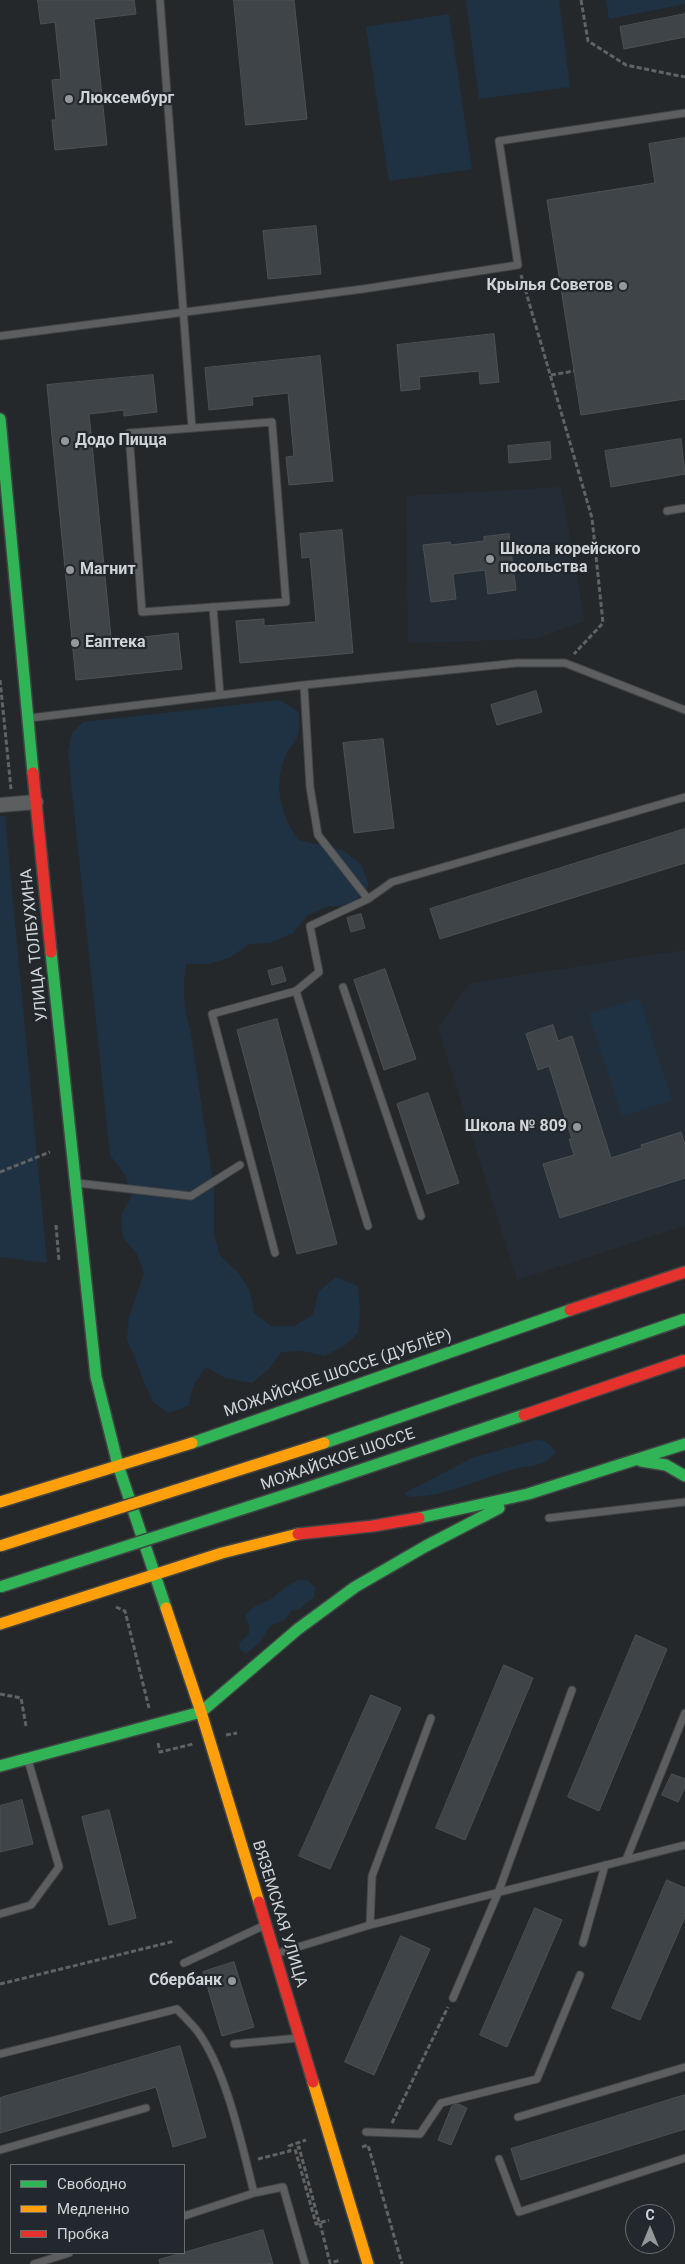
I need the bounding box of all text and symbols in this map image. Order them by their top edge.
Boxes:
place label: Люксембург [79,89,174,109]
marker: Люксембург [63,93,75,105]
place label: Крылья Советов [486,276,613,296]
marker: Крылья Советов [617,280,629,292]
place label: Додо Пицца [75,431,167,451]
marker: Додо Пицца [59,435,71,447]
place label: Школа корейского посольства [500,540,640,578]
marker: Школа корейского посольства [484,553,496,565]
place label: Магнит [80,560,136,580]
marker: Магнит [64,564,76,576]
place label: Еаптека [85,633,145,653]
marker: Еаптека [69,637,81,649]
street label: УЛИЦА ТОЛБУХИНА [17,868,53,1022]
place label: Школа № 809 [465,1117,567,1137]
marker: Школа № 809 [571,1121,583,1133]
street label: МОЖАЙСКОЕ ШОССЕ (ДУБЛЁР) [222,1326,454,1422]
street label: МОЖАЙСКОЕ ШОССЕ [258,1425,418,1495]
street label: ВЯЗЕМСКАЯ УЛИЦА [248,1838,310,1990]
place label: Сбербанк [149,1971,222,1991]
marker: Сбербанк [226,1975,238,1987]
legend [10,2164,185,2254]
text: Свободно [57,2175,126,2193]
text: Медленно [57,2200,130,2218]
north arrow [625,2204,675,2254]
text: С [645,2207,655,2223]
text: Пробка [57,2225,109,2243]

